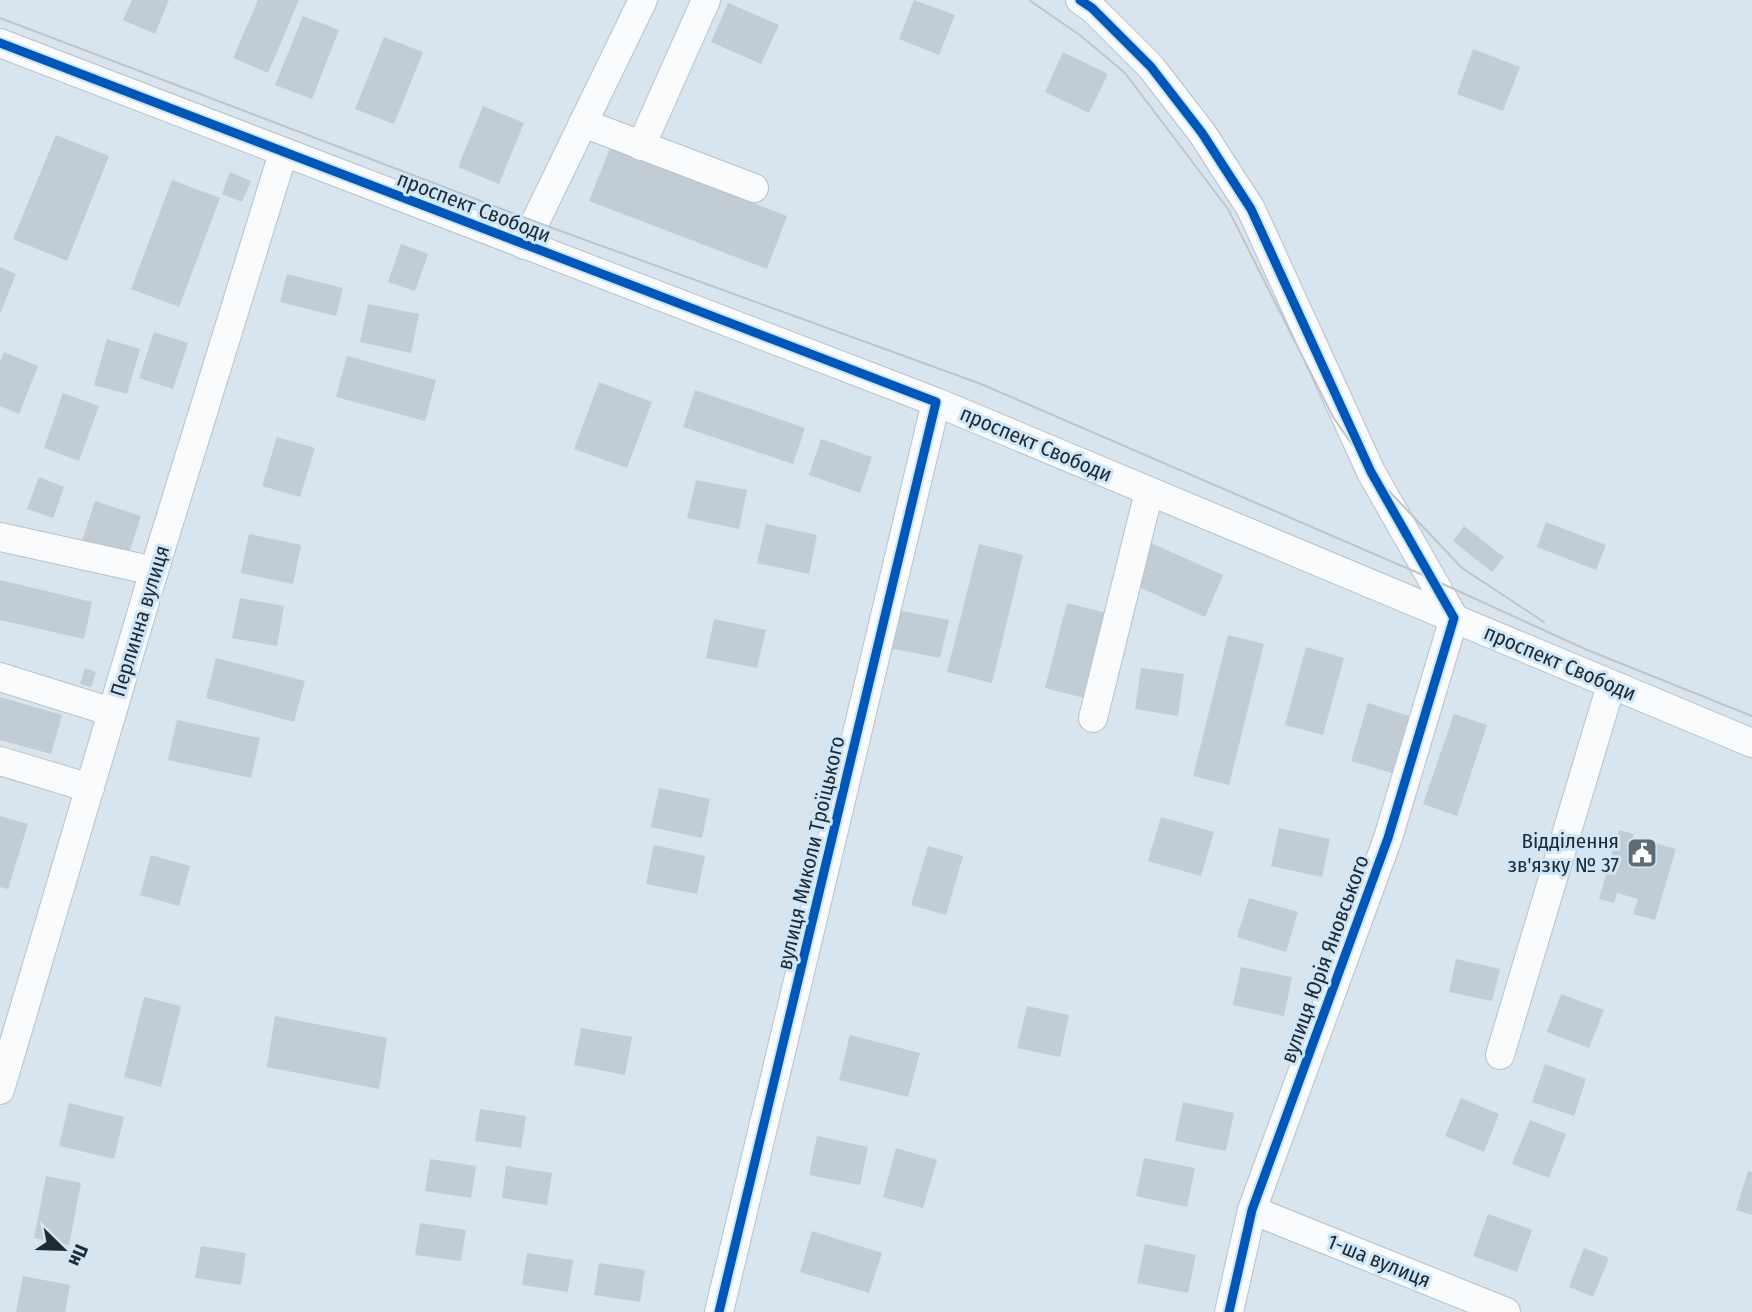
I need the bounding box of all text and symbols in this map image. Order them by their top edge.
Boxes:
street label: проспект Свободи [393,166,555,248]
street label: проспект Свободи [956,400,1116,488]
street label: Перлинна вулиця [105,542,175,700]
street label: проспект Свободи [1480,619,1640,707]
street label: вулиця Миколи Троїцького [771,734,851,972]
place label: Відділення зв'язку № 37 [1508,828,1619,878]
public building icon: Відділення зв'язку № 37 [1625,836,1659,870]
street label: вулиця Юрія Яновського [1275,852,1375,1066]
north arrow [28,1214,98,1284]
street label: 1-ша вулиця [1324,1228,1434,1294]
text: Пн [63,1241,93,1270]

